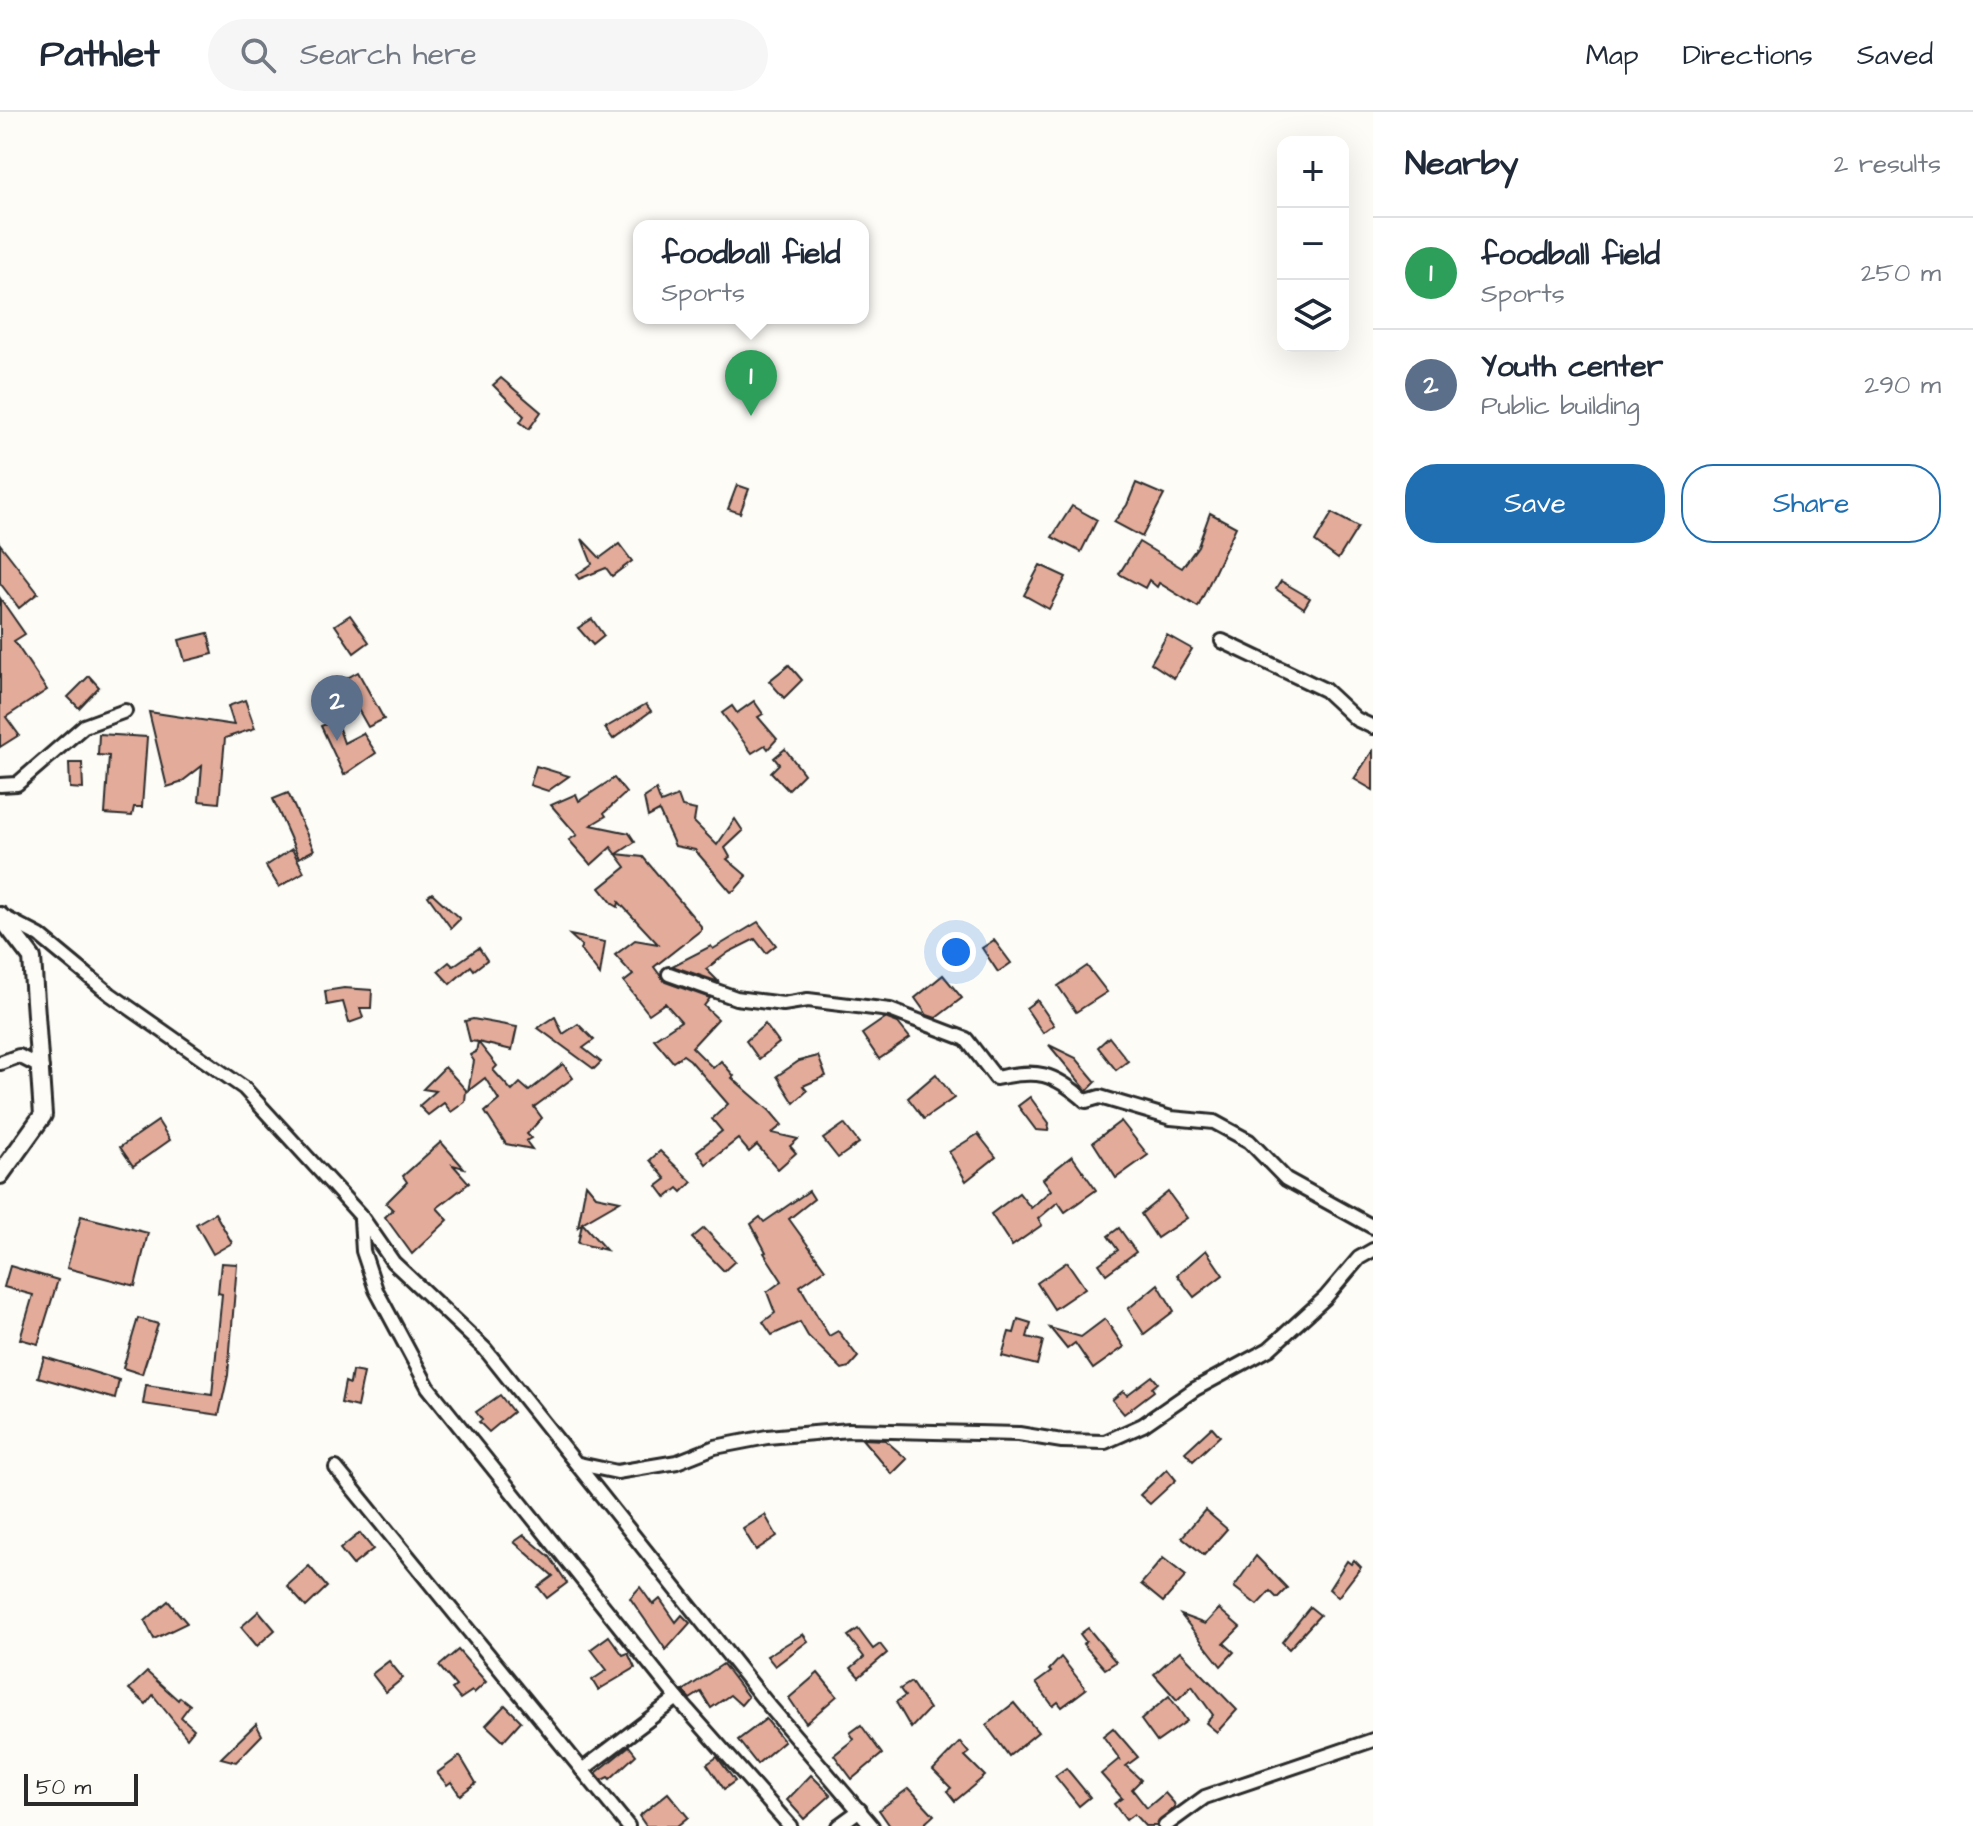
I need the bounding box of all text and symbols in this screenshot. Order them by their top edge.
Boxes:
search box [208,19,768,91]
text: Pathlet [40,29,160,81]
icon: search [236,33,280,77]
text: Search here [300,34,477,76]
text: Map [1586,36,1639,75]
text: Directions [1683,36,1813,75]
text: Saved [1857,36,1933,75]
map controls [1277,136,1349,352]
button: + [1277,136,1349,208]
text: Nearby [1405,140,1519,188]
text: 2 results [1833,146,1941,182]
button: − [1277,208,1349,280]
popup [633,220,869,324]
text: foodball field [661,233,841,275]
text: foodball field [1481,234,1660,276]
text: 1 [1429,255,1433,291]
text: 250 m [1861,255,1941,291]
text: Sports [661,275,745,311]
text: Sports [1481,276,1565,312]
button: layers [1277,280,1349,352]
text: Youth center [1481,346,1663,388]
pin: 1 [725,350,777,416]
text: 2 [1424,367,1438,403]
text: 290 m [1864,367,1941,403]
text: Public building [1481,388,1640,424]
button: Save [1405,464,1665,543]
button: Share [1681,464,1941,543]
pin: 2 [311,675,363,741]
your location [936,932,976,972]
scale bar [24,1770,138,1806]
text: 50 m [36,1772,91,1803]

